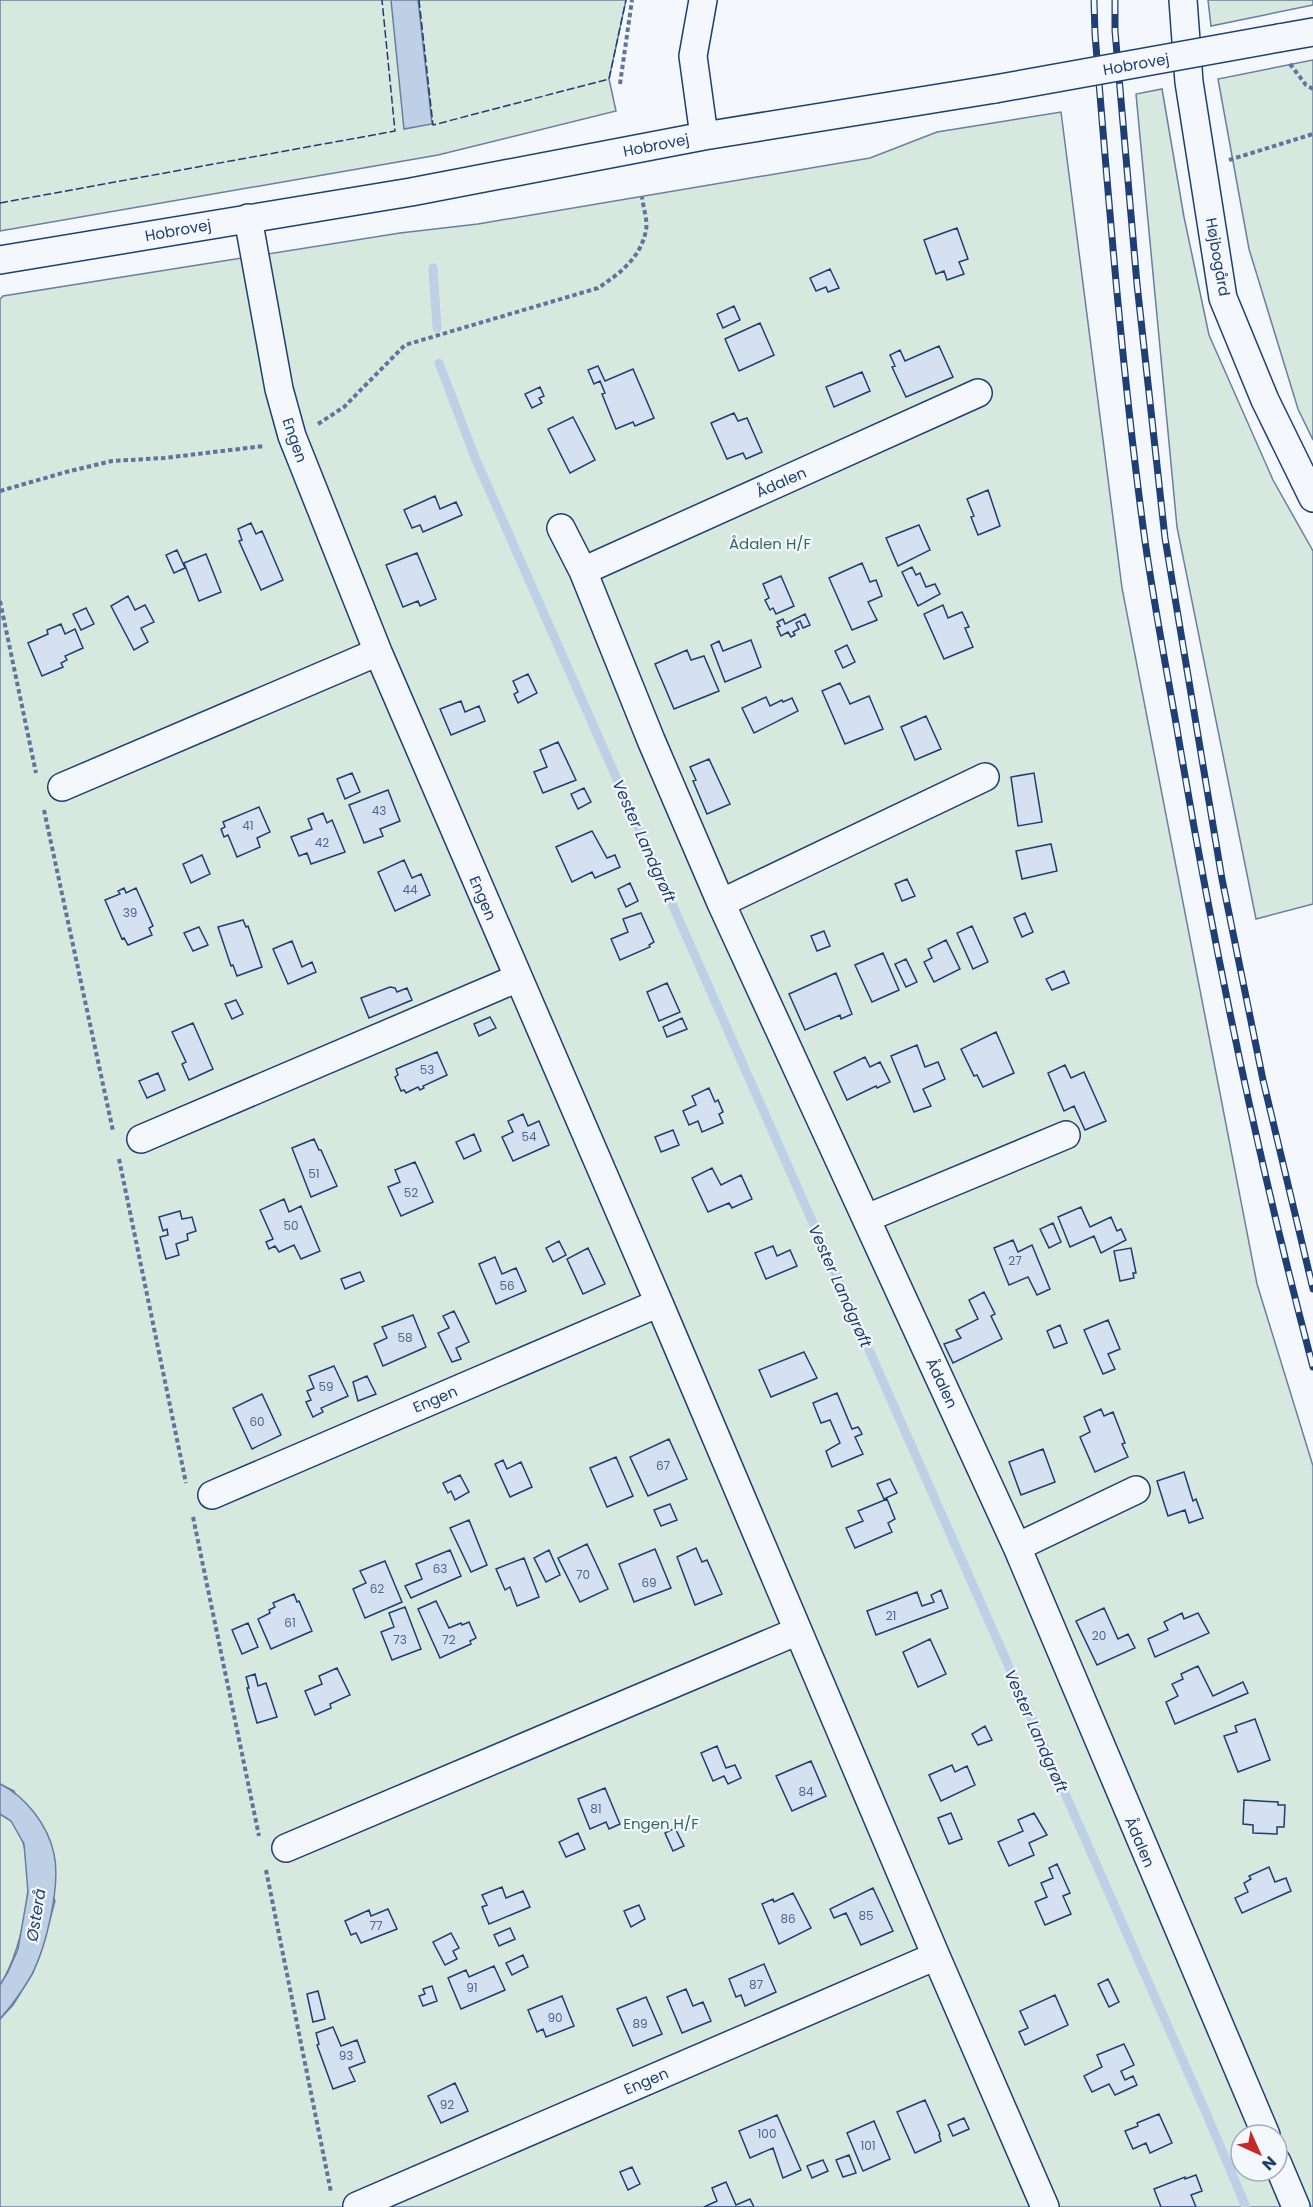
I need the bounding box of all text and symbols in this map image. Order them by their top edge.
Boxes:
street label: Hobrovej [1101,48,1171,80]
street label: Hobrovej [621,128,691,162]
street label: Hobrovej [143,214,213,246]
street label: Højbogård [1201,216,1235,298]
street label: Engen [278,415,312,465]
street label: Ådalen [753,462,809,502]
park label: Ådalen H/F [729,533,811,554]
water label: Vester Landgrøft [607,776,682,907]
house number: 43 [372,802,386,819]
house number: 41 [242,817,254,834]
house number: 42 [315,834,329,851]
street label: Engen [464,873,502,923]
house number: 44 [402,881,418,898]
house number: 39 [123,904,137,921]
house number: 53 [420,1061,434,1078]
house number: 54 [521,1128,537,1145]
house number: 51 [308,1165,320,1182]
house number: 52 [404,1184,418,1201]
house number: 50 [283,1217,299,1234]
water label: Vester Landgrøft [803,1221,878,1352]
house number: 27 [1008,1252,1022,1269]
house number: 56 [499,1277,515,1294]
house number: 58 [397,1329,413,1346]
street label: Ådalen [921,1355,963,1411]
house number: 59 [318,1378,334,1395]
street label: Engen [410,1380,460,1418]
house number: 60 [249,1413,265,1430]
house number: 67 [656,1457,671,1474]
house number: 63 [433,1560,447,1577]
house number: 70 [576,1566,590,1583]
house number: 69 [641,1574,657,1591]
house number: 62 [370,1580,384,1597]
house number: 21 [886,1607,896,1624]
house number: 61 [284,1614,296,1631]
house number: 20 [1092,1627,1106,1644]
house number: 73 [393,1631,407,1648]
house number: 72 [442,1631,456,1648]
water label: Vester Landgrøft [999,1666,1074,1797]
house number: 84 [798,1783,814,1800]
house number: 81 [590,1800,602,1817]
park label: Engen H/F [623,1813,699,1834]
street label: Ådalen [1120,1814,1160,1870]
water label: Østerå [20,1887,52,1944]
house number: 85 [858,1907,874,1924]
house number: 86 [780,1910,796,1927]
house number: 77 [369,1917,383,1934]
house number: 87 [749,1976,764,1993]
house number: 91 [466,1979,478,1996]
house number: 90 [547,2009,563,2026]
house number: 89 [632,2015,648,2032]
house number: 93 [339,2047,353,2064]
street label: Engen [621,2062,671,2100]
house number: 92 [440,2096,454,2113]
north arrow [1229,2123,1289,2183]
house number: 100 [758,2125,776,2142]
house number: 101 [860,2137,876,2154]
text: N [1257,2151,1282,2176]

